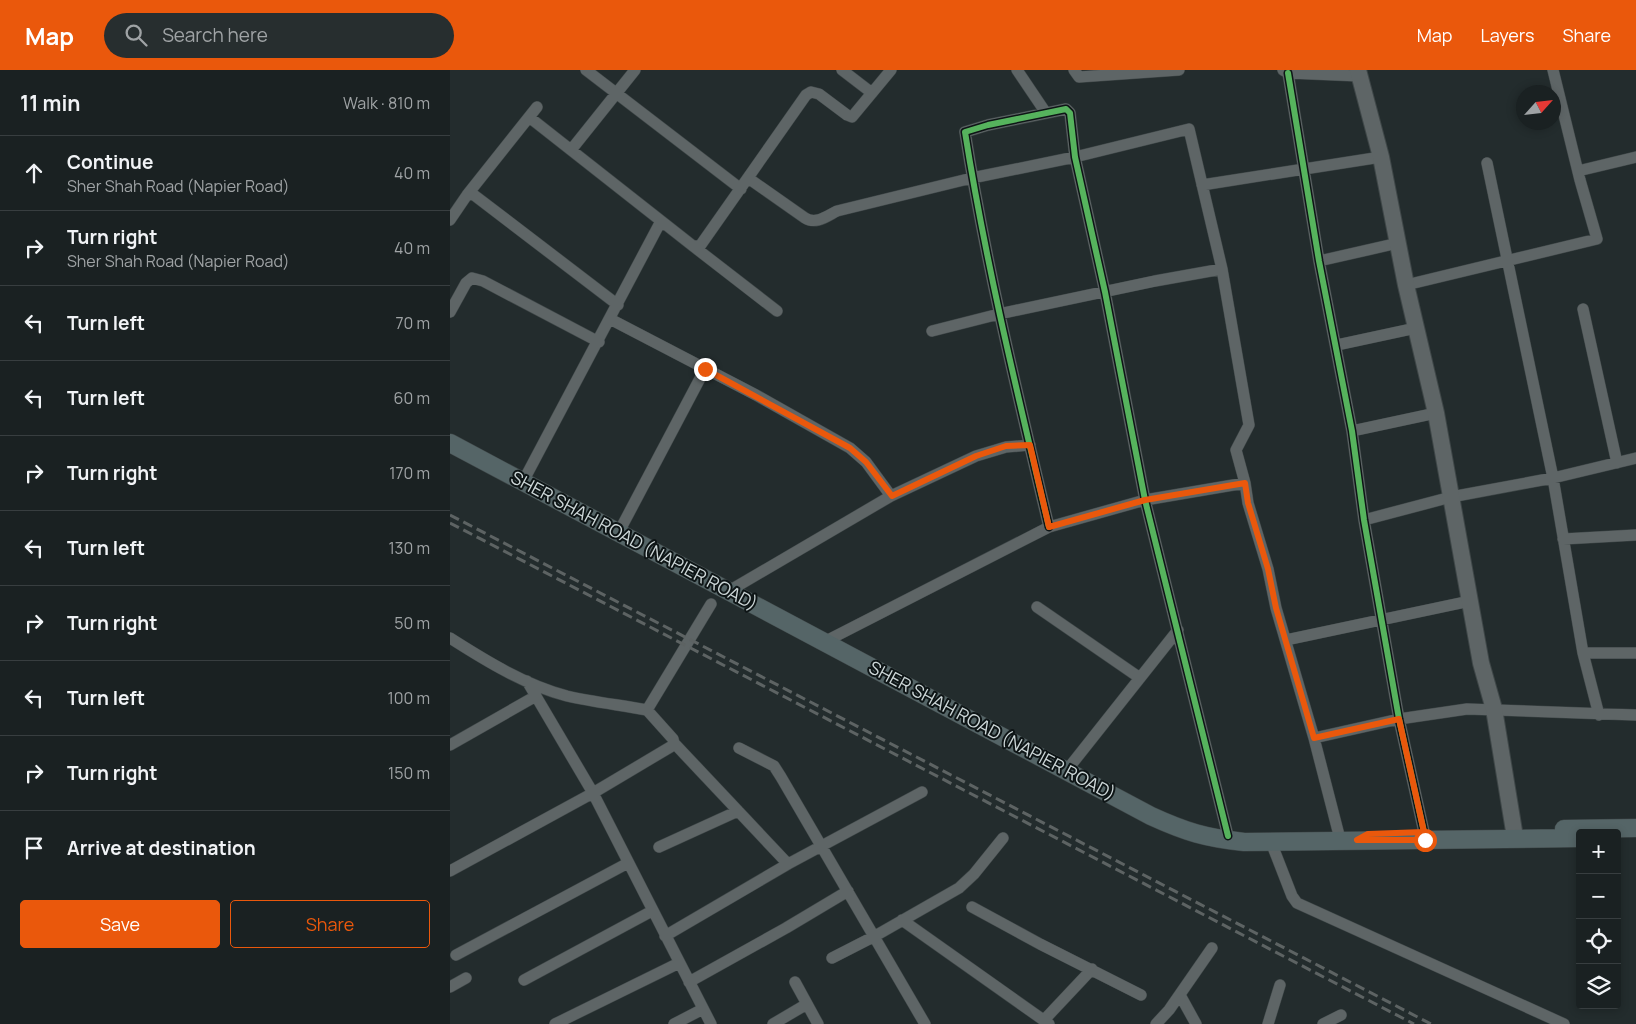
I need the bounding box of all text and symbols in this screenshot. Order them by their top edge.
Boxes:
search box [104,13,454,58]
text: Map [25,19,74,52]
icon: search [122,21,150,49]
text: Search here [162,22,268,48]
text: Map [1417,23,1452,47]
text: Layers [1480,23,1534,47]
text: Share [1562,23,1611,47]
north arrow [1516,85,1561,130]
text: 11 min [20,89,81,117]
text: Walk · 810 m [343,92,430,114]
text: Continue [67,149,153,175]
icon: ahead [20,159,48,187]
text: 40 m [394,162,430,184]
text: Sher Shah Road (Napier Road) [67,175,290,197]
text: Turn right [67,224,157,250]
icon: right [20,234,48,262]
text: 40 m [394,237,430,259]
text: Sher Shah Road (Napier Road) [67,250,290,272]
icon: left [20,309,48,337]
text: Turn left [67,310,145,336]
text: 70 m [395,312,430,334]
route end [694,358,717,381]
icon: left [20,384,48,412]
text: Turn left [67,385,145,411]
text: 60 m [394,387,430,409]
icon: right [20,459,48,487]
text: Turn right [67,460,157,486]
text: 170 m [389,462,430,484]
street label: SHER SHAH ROAD (NAPIER ROAD) [507,465,762,616]
icon: left [20,534,48,562]
text: Turn left [67,535,145,561]
text: 130 m [388,537,430,559]
icon: right [20,609,48,637]
text: Turn right [67,610,157,636]
text: 50 m [394,612,430,634]
street label: SHER SHAH ROAD (NAPIER ROAD) [865,655,1120,806]
icon: left [20,684,48,712]
text: Turn left [67,685,145,711]
text: 100 m [387,687,430,709]
icon: right [20,759,48,787]
text: Turn right [67,760,157,786]
text: 150 m [388,762,430,784]
route start [1414,829,1437,852]
map controls [1576,829,1621,1009]
button: + [1576,829,1621,874]
icon: arrive [20,834,48,862]
text: Arrive at destination [67,835,256,861]
button: − [1576,874,1621,919]
button: Save [20,900,220,948]
button: Share [230,900,430,948]
button: locate [1576,919,1621,964]
button: layers [1576,964,1621,1009]

